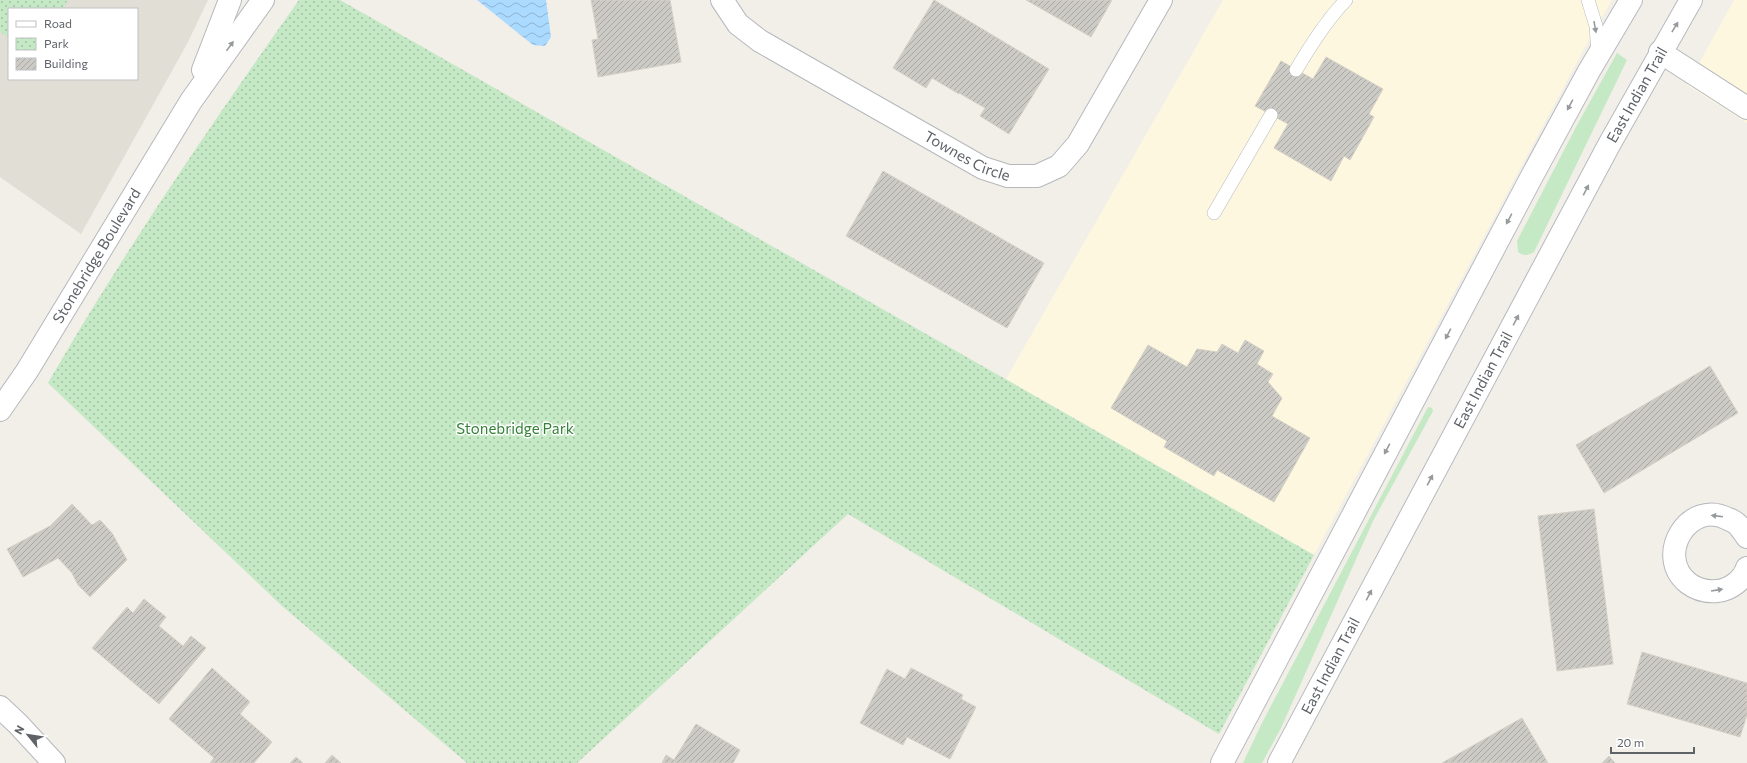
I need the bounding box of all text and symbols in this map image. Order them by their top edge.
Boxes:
legend [8,8,138,80]
text: Road [44,16,72,30]
one-way arrow [1592,21,1598,33]
one-way arrow [1672,21,1679,33]
text: Park [44,36,70,50]
one-way arrow [226,41,234,52]
street label: East Indian Trail [1602,43,1671,145]
text: Building [44,56,88,70]
one-way arrow [1567,99,1574,111]
street label: Townes Circle [921,126,1013,184]
one-way arrow [1582,184,1589,196]
street label: Stonebridge Boulevard [48,185,144,326]
one-way arrow [1506,214,1512,225]
one-way arrow [1513,314,1520,326]
one-way arrow [1445,328,1451,340]
street label: East Indian Trail [1449,328,1516,431]
park label: Stonebridge Park [456,419,574,437]
one-way arrow [1384,443,1391,455]
one-way arrow [1427,475,1434,486]
one-way arrow [1711,513,1723,519]
one-way arrow [1710,587,1723,593]
one-way arrow [1366,589,1372,601]
street label: East Indian Trail [1297,614,1363,717]
north arrow [8,715,48,755]
text: N [11,723,27,737]
scale bar [1611,729,1694,755]
text: 20 m [1617,735,1644,749]

